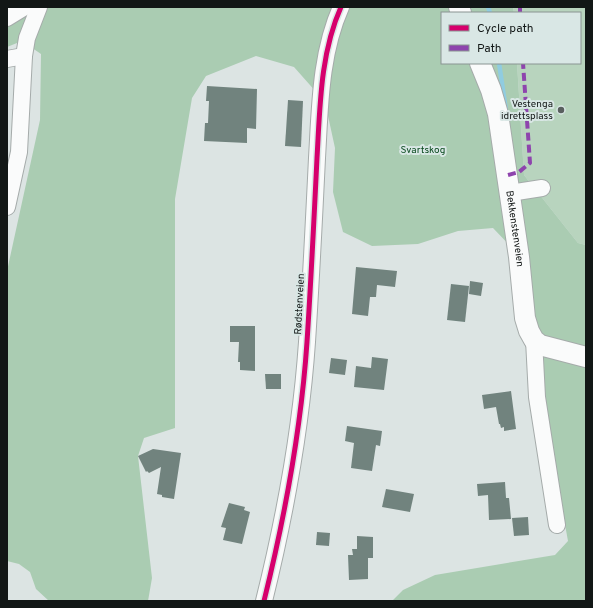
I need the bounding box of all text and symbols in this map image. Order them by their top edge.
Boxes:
legend [441,12,581,64]
text: Cycle path [477,21,534,37]
text: Path [477,41,502,57]
place label: Vestenga idrettsplass [501,98,553,123]
marker: Vestenga idrettsplass [556,105,566,115]
park label: Svartskog [401,144,445,157]
street label: Bekkenstenveien [503,190,526,267]
street label: Rødstenveien [292,273,308,335]

